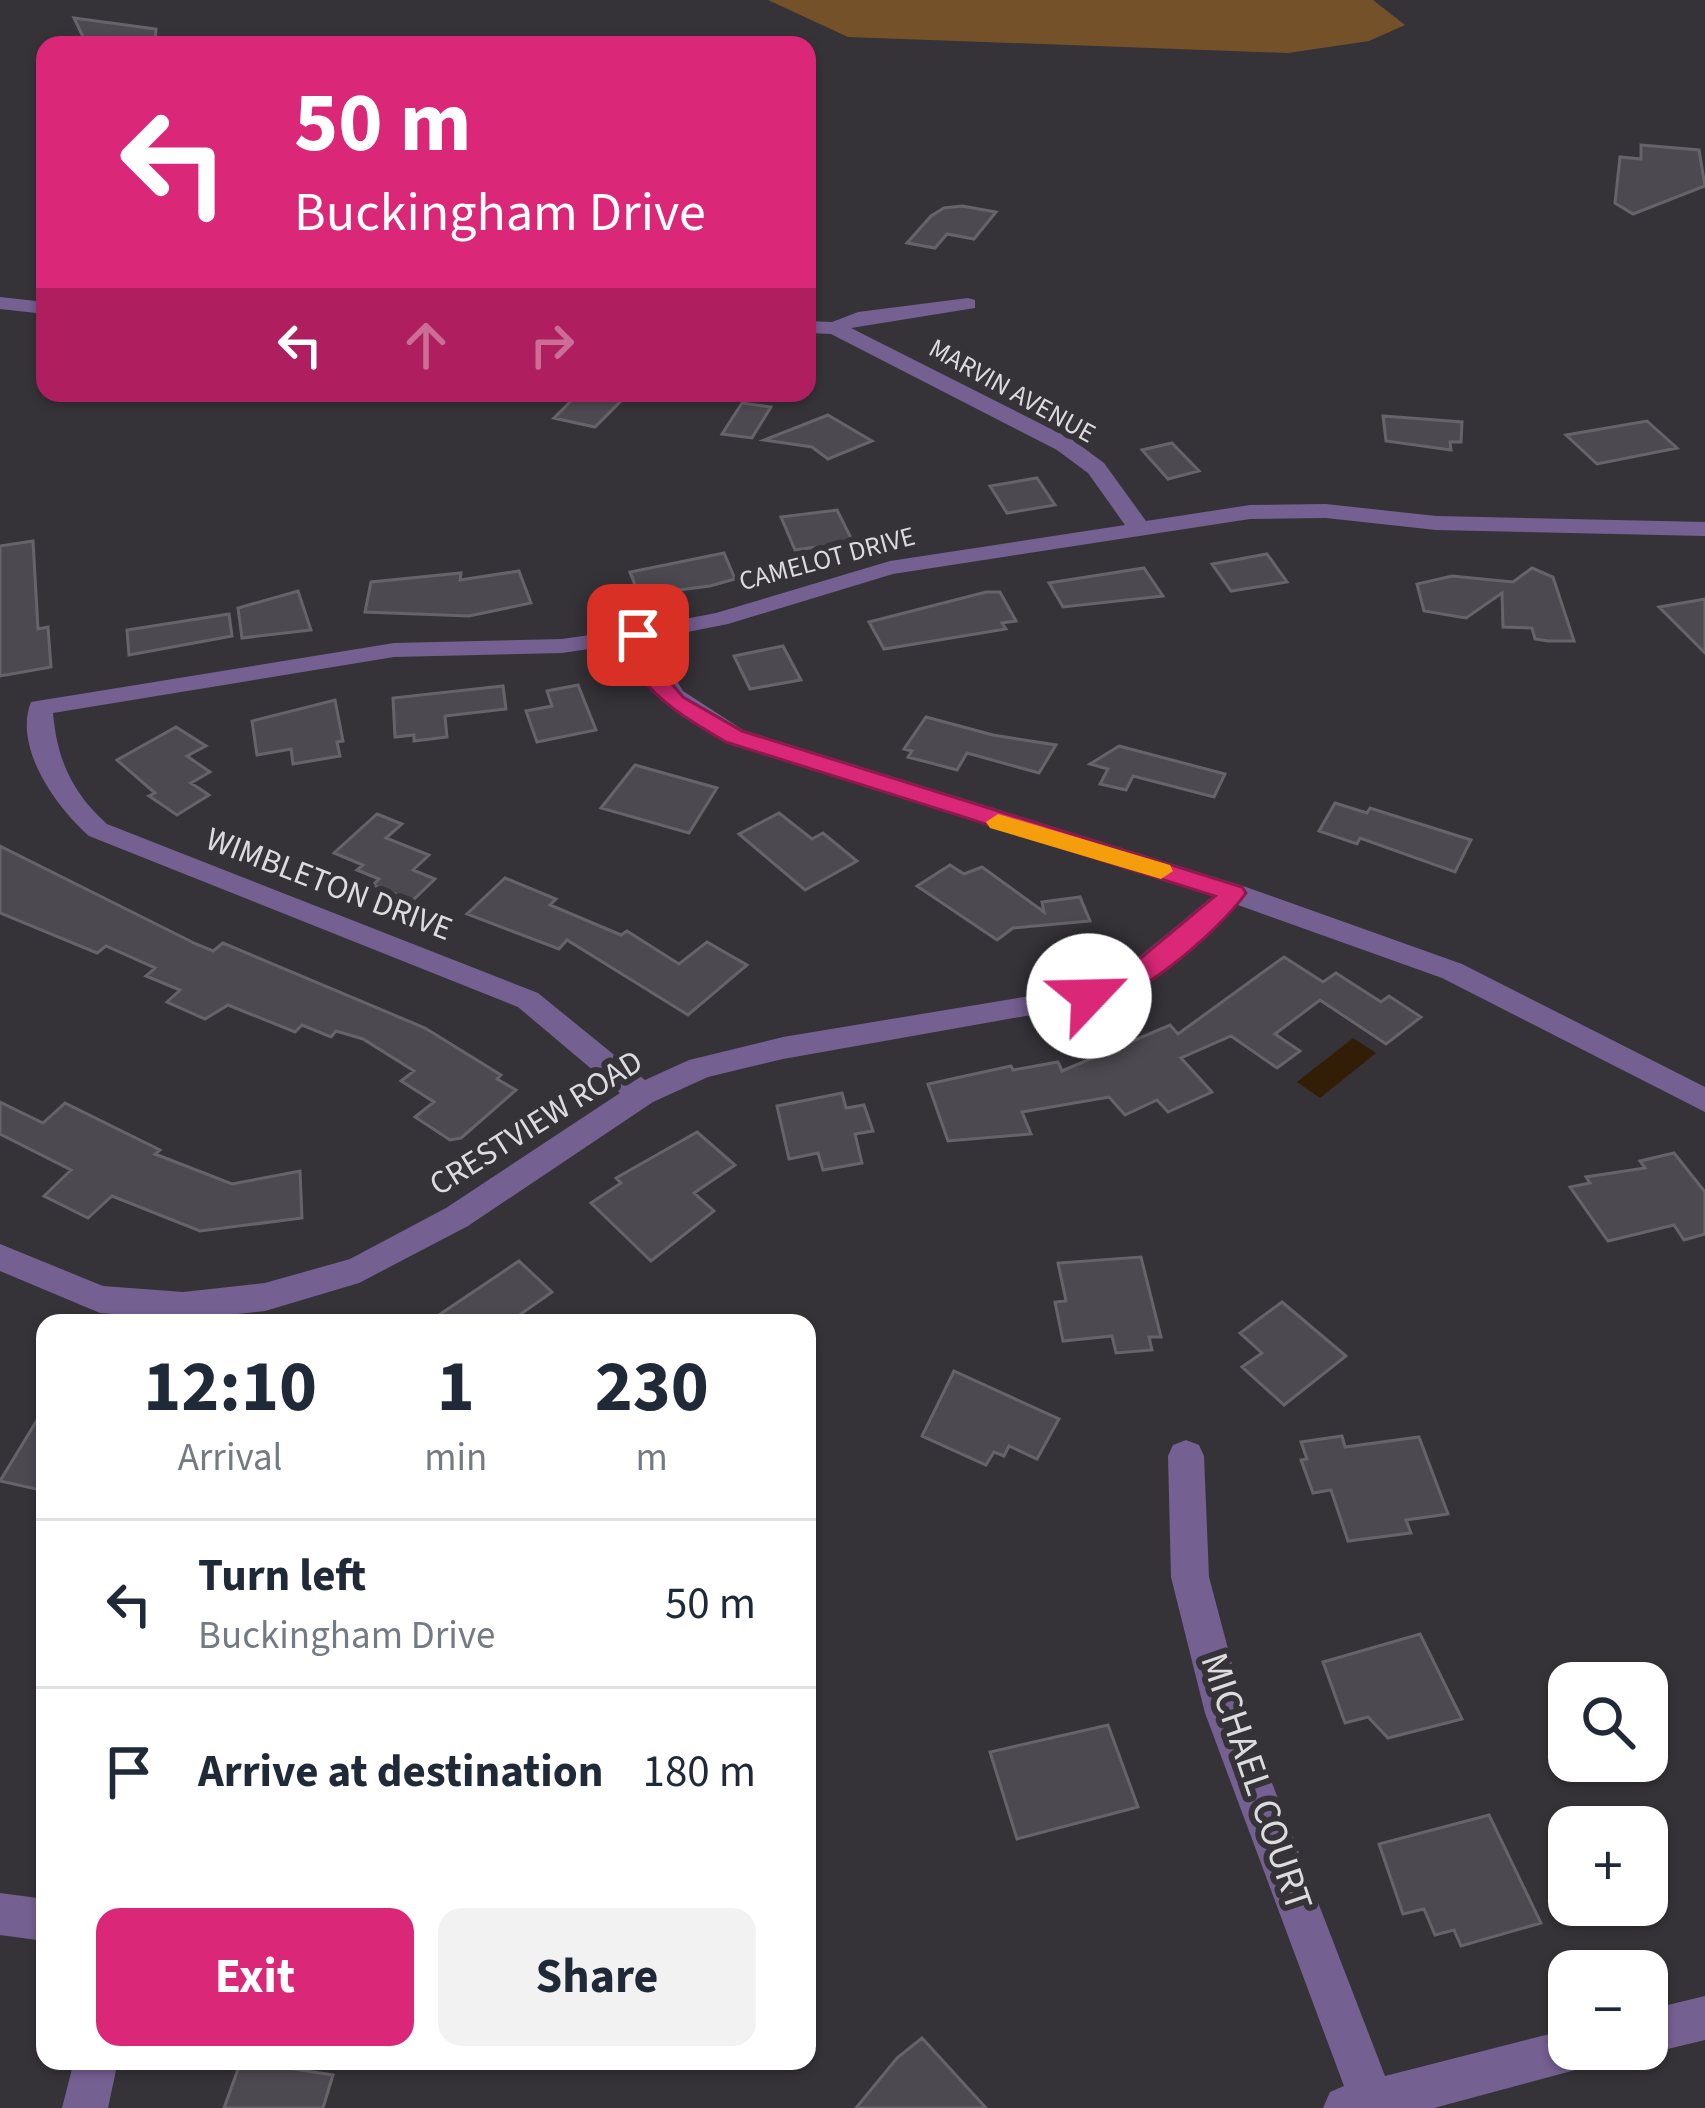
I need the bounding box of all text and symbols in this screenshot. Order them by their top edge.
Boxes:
text: 50 m [294,64,472,184]
icon: left [96,84,252,240]
text: Buckingham Drive [294,175,706,252]
icon: left [267,312,333,378]
icon: ahead [393,312,459,378]
icon: right [519,312,585,378]
street label: MARVIN AVENUE [922,329,1102,453]
street label: CAMELOT DRIVE [735,517,919,601]
pin [587,584,689,686]
icon: arrive [605,602,671,668]
street label: WIMBLETON DRIVE [199,815,459,953]
position arrow [1026,933,1152,1059]
street label: CRESTVIEW ROAD [420,1038,652,1208]
text: 12:10 [143,1336,317,1439]
text: 1 [437,1336,475,1439]
text: 230 [595,1336,709,1439]
text: Arrival [178,1430,283,1486]
text: min [424,1430,487,1486]
text: m [636,1430,668,1486]
text: Turn left [198,1544,366,1608]
icon: left [96,1571,162,1637]
text: 50 m [665,1572,756,1636]
text: Buckingham Drive [198,1608,495,1664]
street label: MICHAEL COURT [1186,1645,1326,1919]
map controls [1548,1662,1668,2070]
button: search [1548,1662,1668,1782]
icon: arrive [96,1739,162,1805]
text: Arrive at destination [198,1740,603,1804]
text: 180 m [643,1740,756,1804]
button: + [1548,1806,1668,1926]
button: Exit [96,1908,414,2046]
button: Share [438,1908,756,2046]
button: − [1548,1950,1668,2070]

